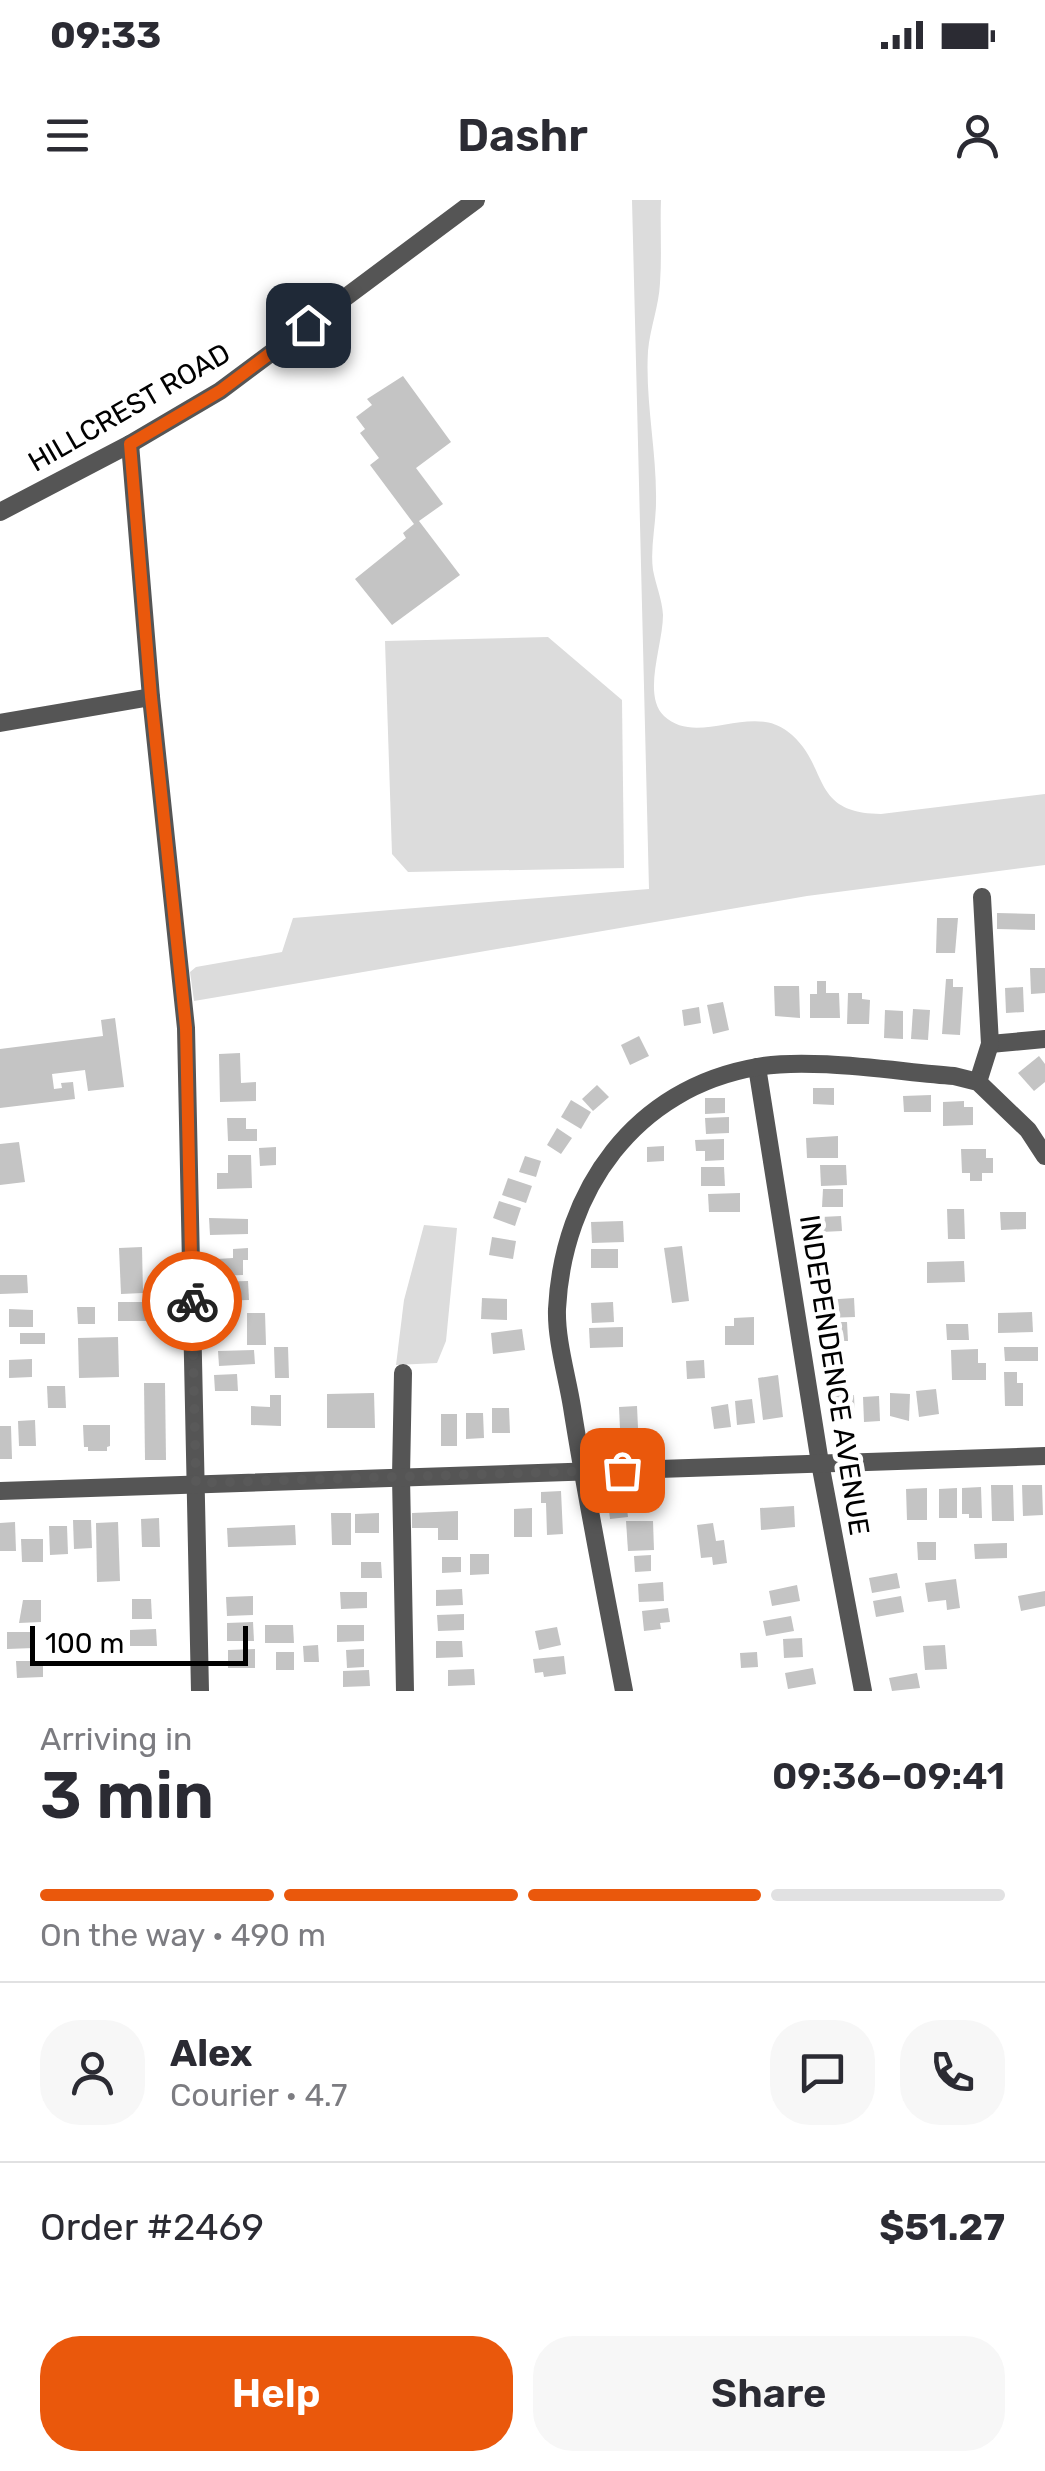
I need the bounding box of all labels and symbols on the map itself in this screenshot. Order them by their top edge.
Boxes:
pin [266,283,351,368]
street label: HILLCREST ROAD [23,336,236,479]
street label: INDEPENDENCE AVENUE [793,1212,876,1538]
courier [142,1251,242,1351]
pin [580,1428,665,1513]
scale bar [30,1621,248,1666]

